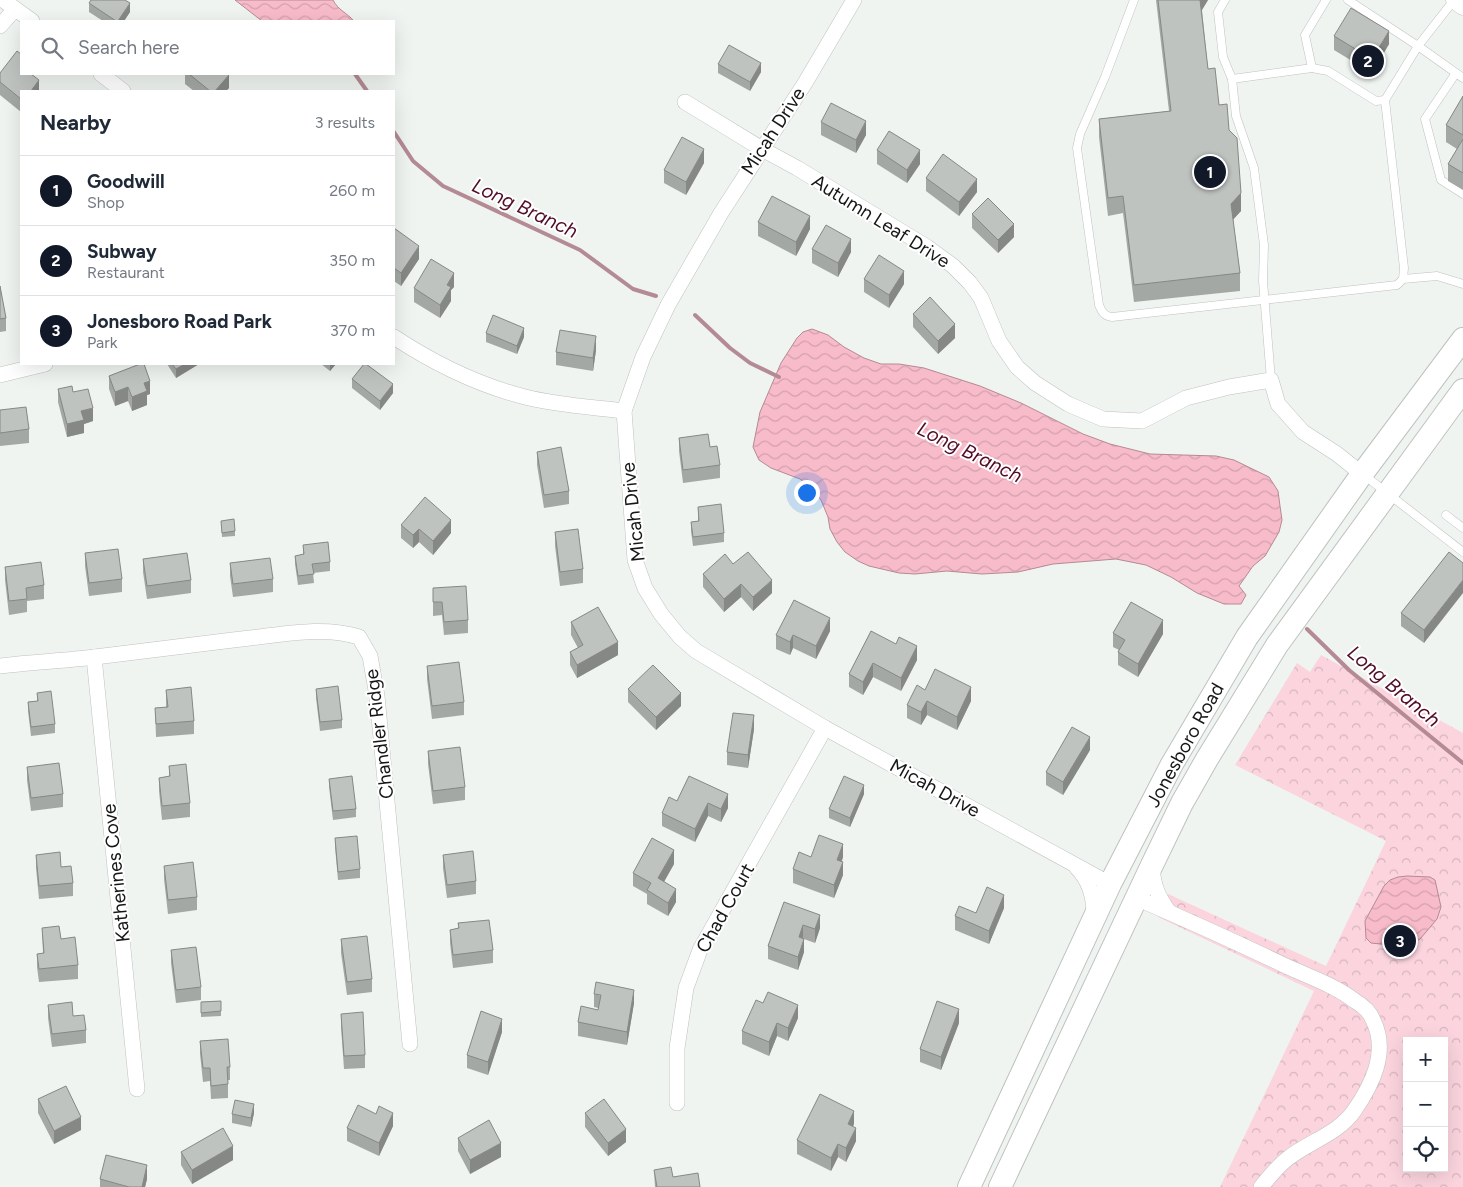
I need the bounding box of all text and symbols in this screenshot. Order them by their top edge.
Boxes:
search box [20,20,395,75]
icon: search [38,34,66,62]
text: Search here [78,36,180,59]
pin: 2 [1352,42,1384,80]
street label: Micah Drive [736,83,810,179]
text: Nearby [40,110,111,135]
text: 3 results [315,113,375,132]
pin: 1 [1194,153,1226,191]
street label: Autumn Leaf Drive [808,169,954,273]
text: Goodwill [87,170,165,193]
water label: Long Branch [468,173,582,243]
text: 1 [53,181,59,200]
text: 260 m [329,181,375,200]
text: Shop [87,193,125,212]
text: Subway [87,240,157,263]
text: 2 [51,251,61,270]
text: 350 m [329,251,375,270]
text: Restaurant [87,263,165,282]
text: Jonesboro Road Park [87,310,272,333]
text: 3 [52,321,60,340]
text: 370 m [330,321,375,340]
text: Park [87,333,117,352]
water label: Long Branch [914,416,1026,488]
street label: Micah Drive [616,461,650,563]
your location [794,480,820,506]
water label: Long Branch [1343,640,1445,732]
street label: Chandler Ridge [360,668,398,800]
street label: Jonesboro Road [1141,679,1229,811]
street label: Micah Drive [886,754,984,822]
street label: Katherines Cove [97,803,135,943]
street label: Chad Court [691,859,759,957]
pin: 3 [1384,922,1416,960]
map controls [1403,1037,1448,1172]
button: + [1403,1037,1448,1082]
button: − [1403,1082,1448,1127]
button: locate [1403,1127,1448,1172]

